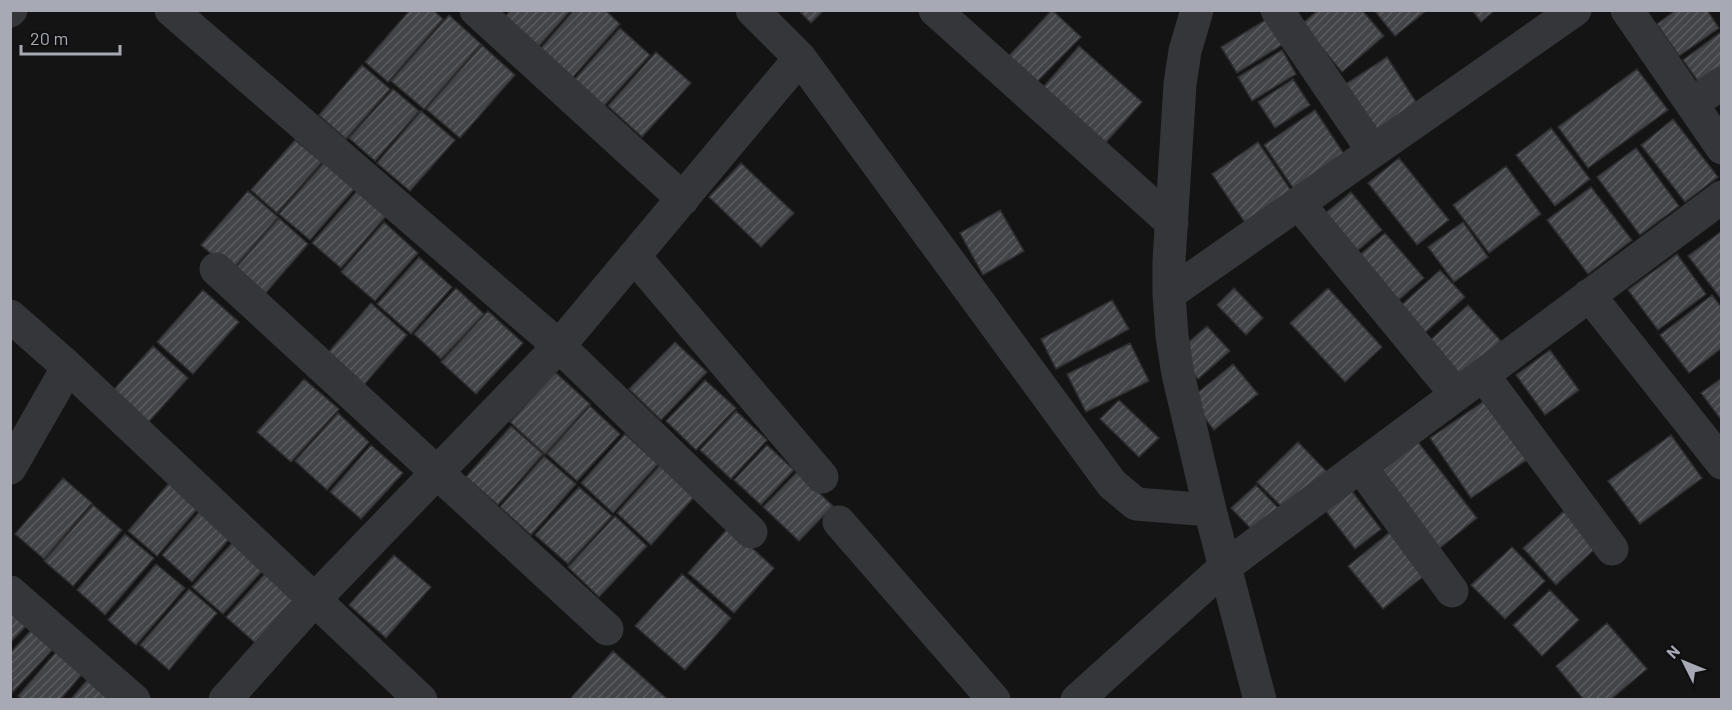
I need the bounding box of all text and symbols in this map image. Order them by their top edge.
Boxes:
scale bar [21,18,120,56]
text: 20 m [30,27,68,49]
north arrow [1654,632,1714,692]
text: N [1662,641,1683,662]

